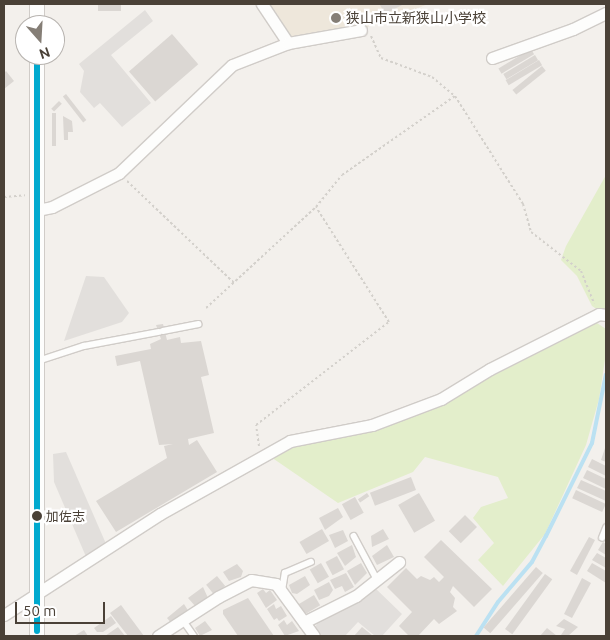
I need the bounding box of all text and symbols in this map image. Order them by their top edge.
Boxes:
place label: 狭山市立新狭山小学校 [346,10,486,26]
marker: 狭山市立新狭山小学校 [330,12,342,24]
north arrow [15,15,65,65]
text: N [37,44,52,63]
place label: 加佐志 [46,508,85,524]
marker: 加佐志 [32,511,42,521]
scale bar [18,592,108,624]
text: 50 m [23,602,56,619]

